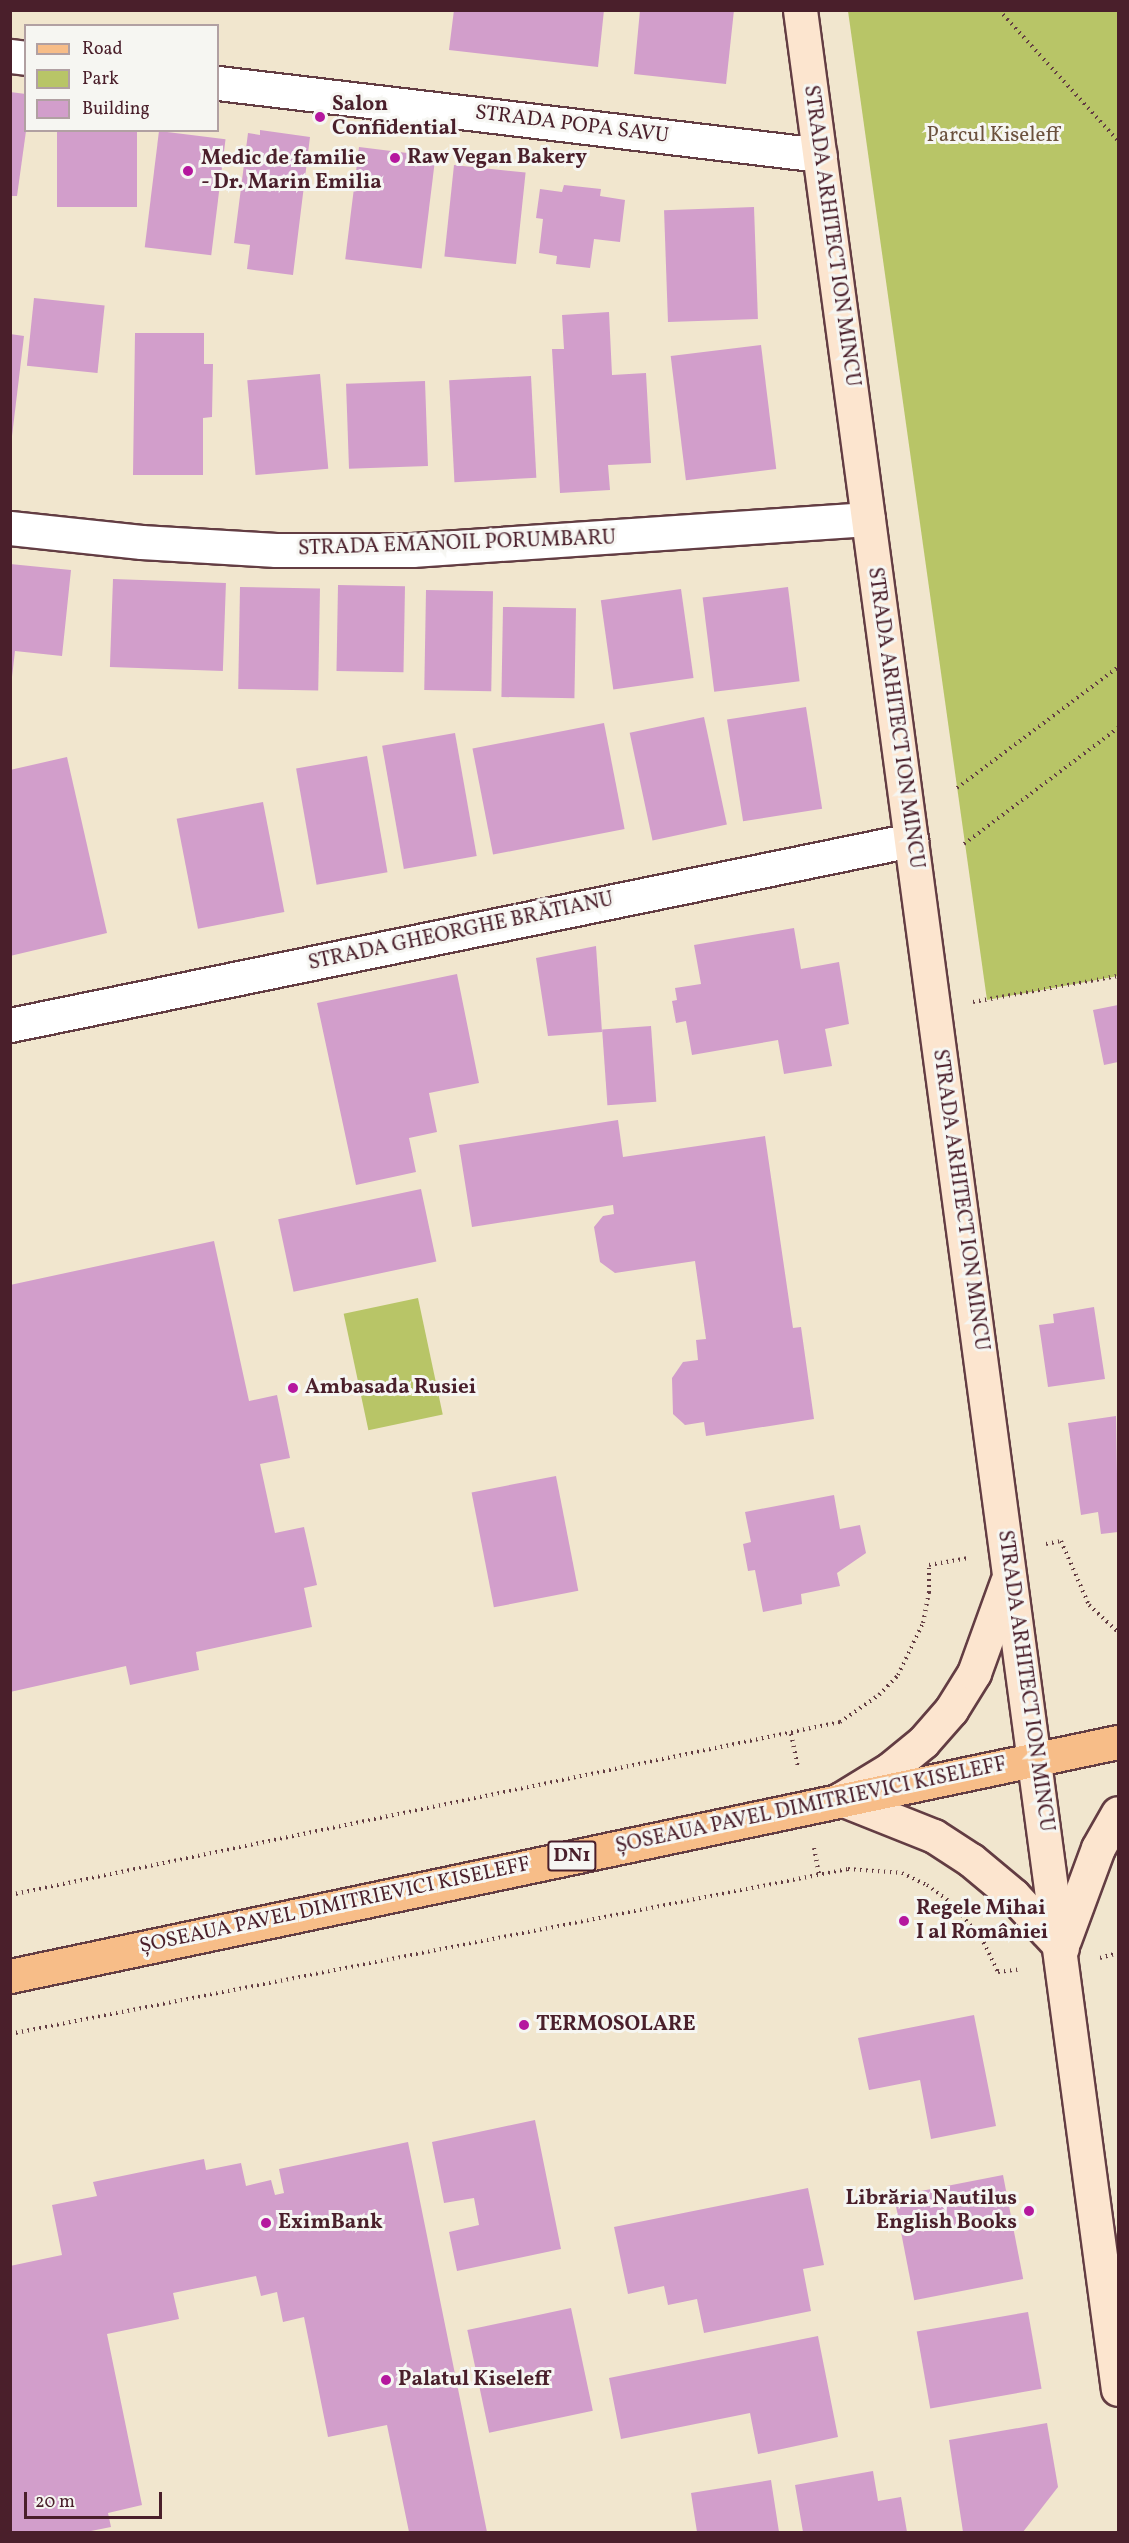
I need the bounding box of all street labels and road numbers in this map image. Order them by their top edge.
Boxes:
street label: STRADA ARHITECT ION MINCU [797,83,865,389]
street label: STRADA POPA SAVU [474,101,670,149]
street label: STRADA EMANOIL PORUMBARU [298,526,616,562]
street label: STRADA ARHITECT ION MINCU [861,565,929,871]
street label: STRADA GHEORGHE BRĂTIANU [306,887,616,977]
street label: STRADA ARHITECT ION MINCU [926,1047,994,1353]
street label: STRADA ARHITECT ION MINCU [991,1528,1059,1834]
street label: ȘOSEAUA PAVEL DIMITRIEVICI KISELEFF [613,1752,1009,1860]
road number: DN1 [546,1839,598,1873]
street label: ȘOSEAUA PAVEL DIMITRIEVICI KISELEFF [137,1852,533,1960]

